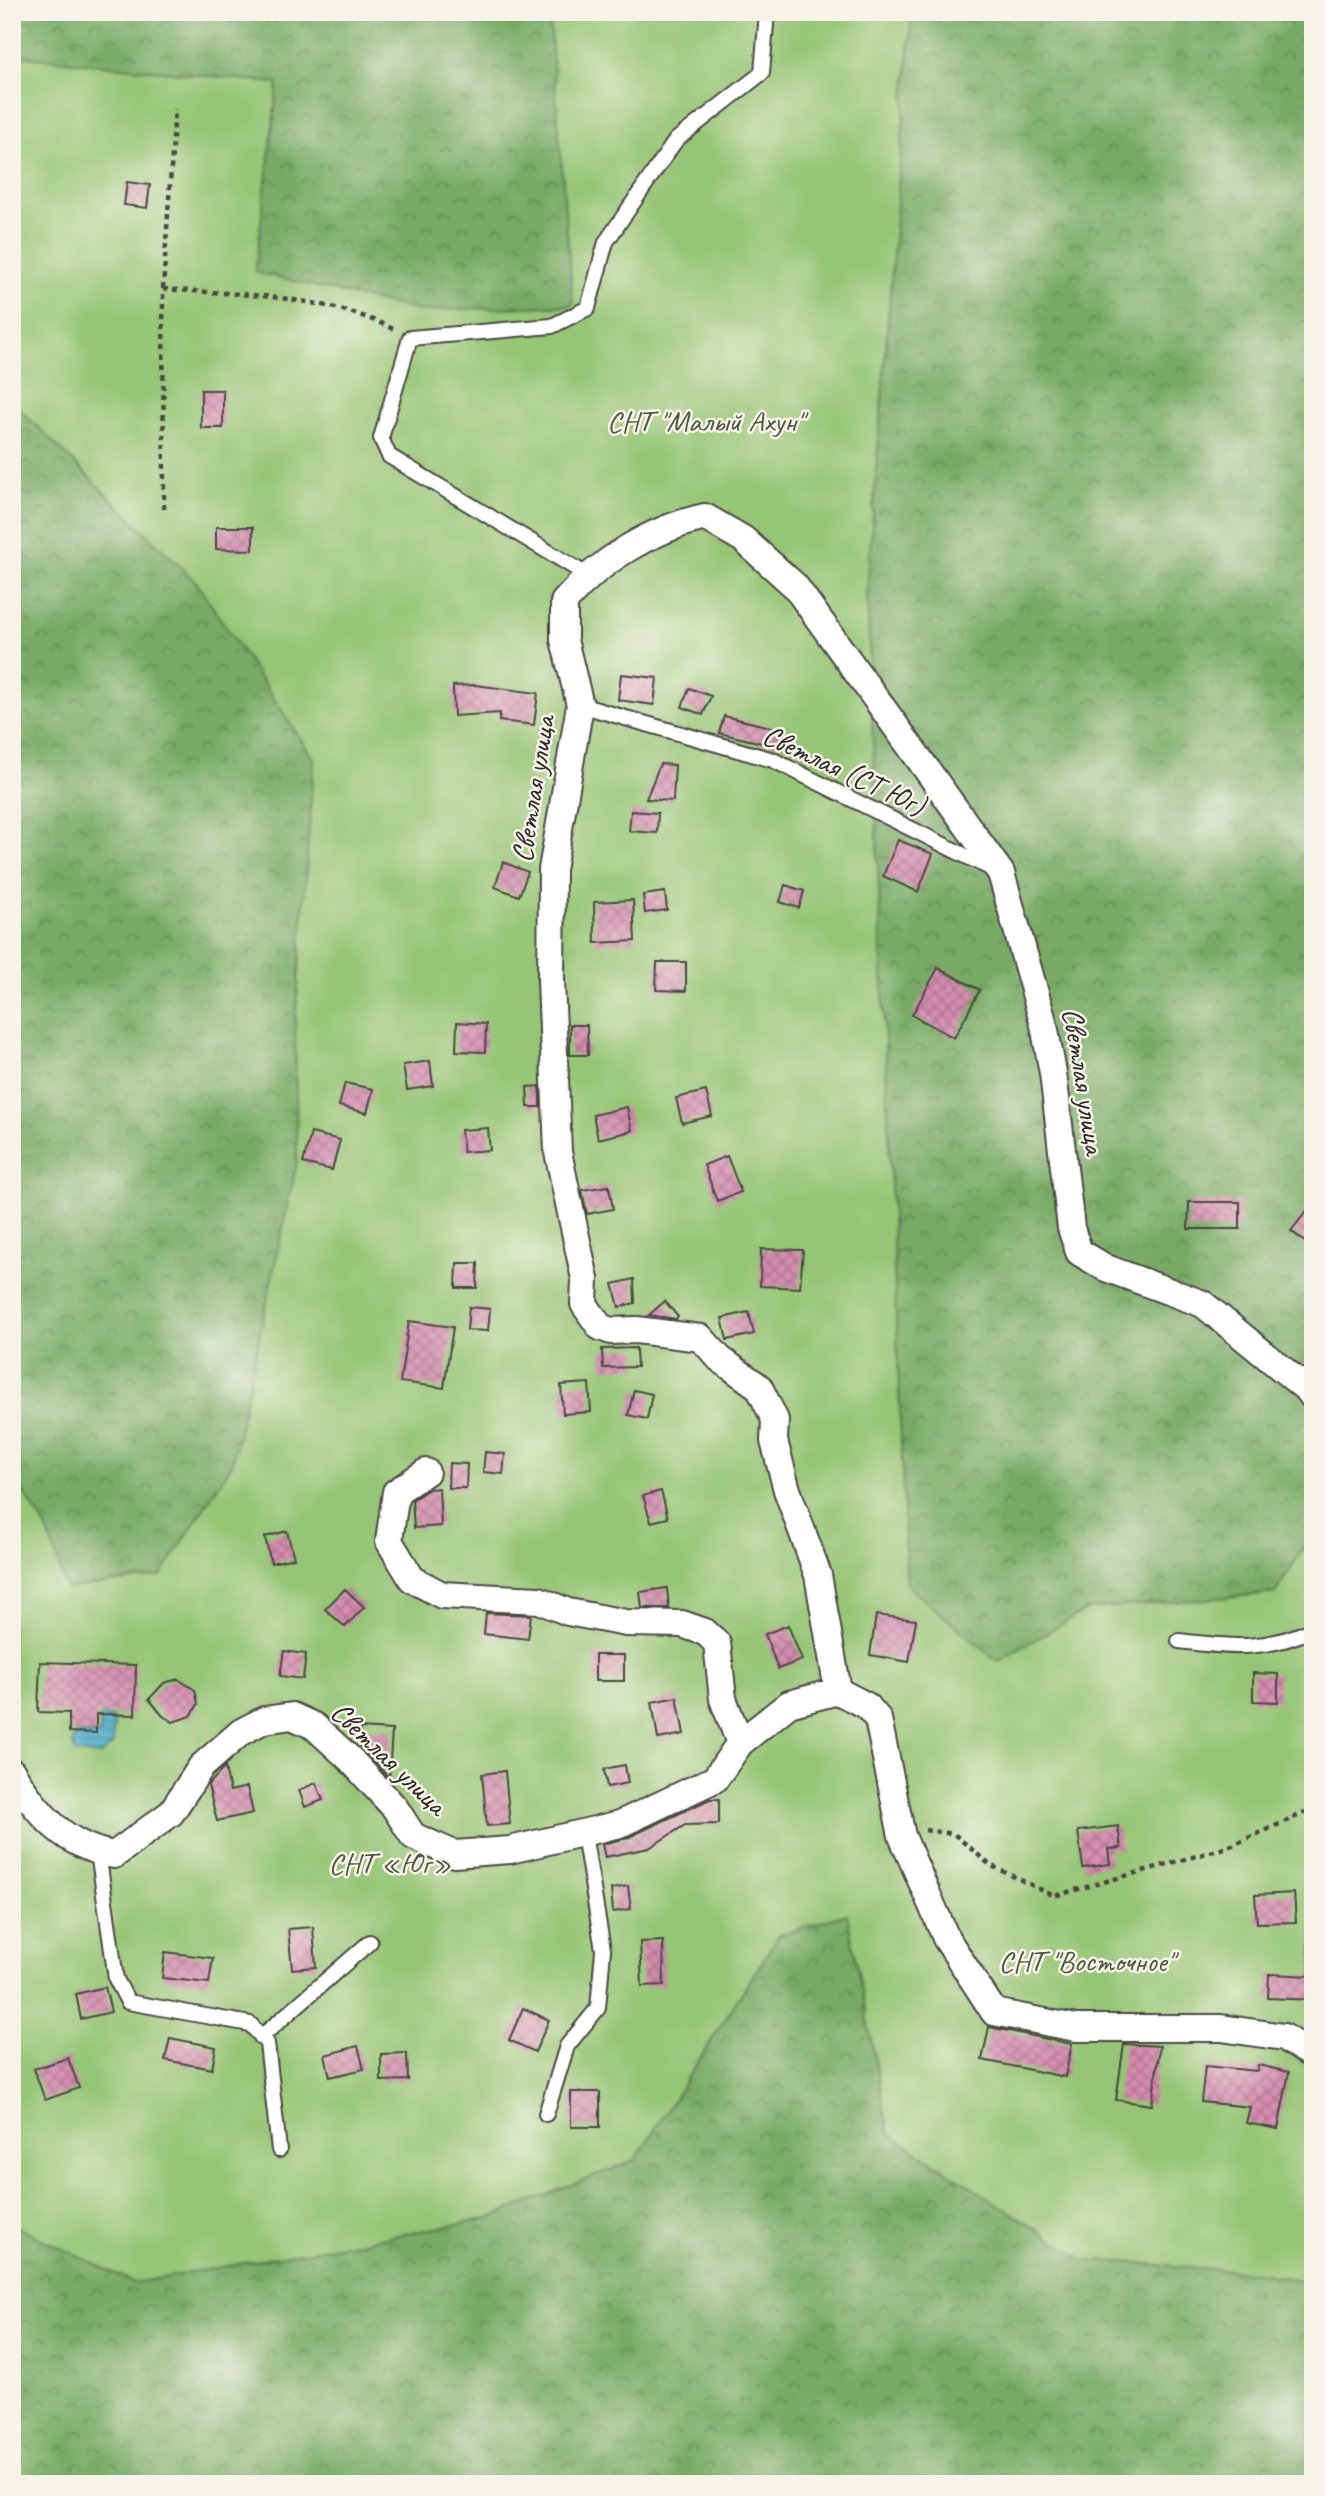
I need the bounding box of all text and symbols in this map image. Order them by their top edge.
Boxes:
park label: СНТ "Малый Ахун" [607,402,809,440]
street label: Светлая улица [503,710,564,865]
street label: Светлая (СТ Юг) [757,716,933,825]
street label: Светлая улица [1054,1005,1115,1160]
street label: Светлая улица [323,1693,457,1825]
park label: СНТ «Юг» [329,1844,451,1882]
park label: СНТ "Восточное" [998,1942,1179,1980]

